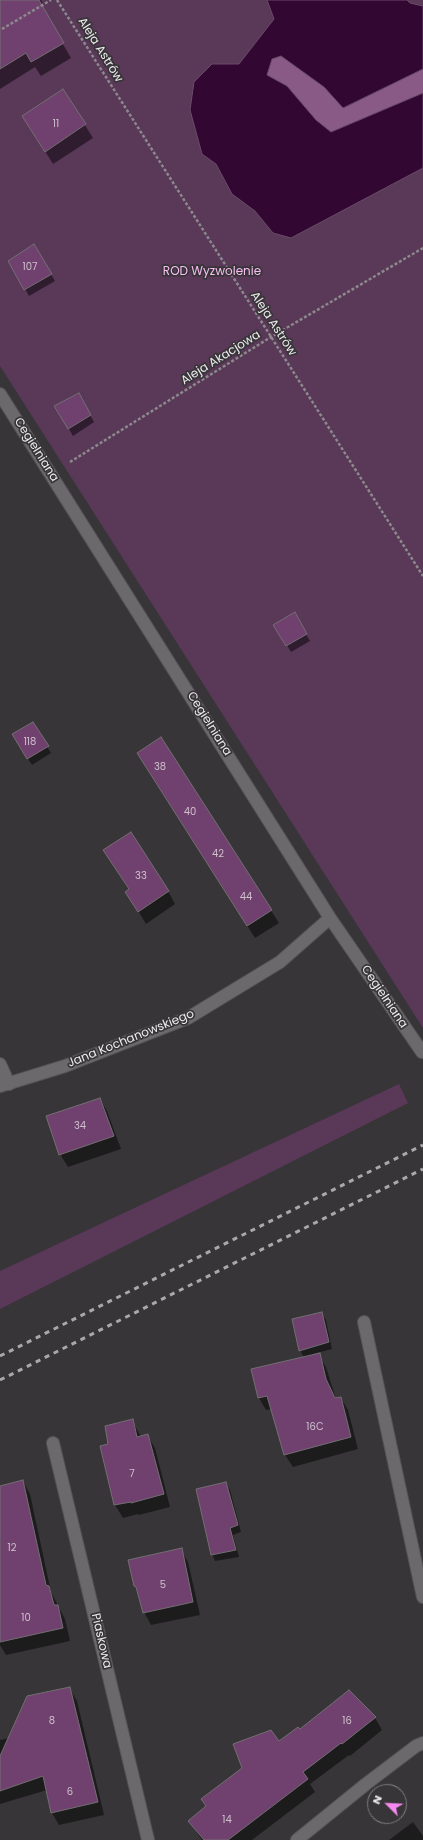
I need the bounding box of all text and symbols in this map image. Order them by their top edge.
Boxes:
street label: Aleja Astrów [74,15,126,85]
house number: 11 [53,118,59,130]
house number: 107 [23,261,37,273]
park label: ROD Wyzwolenie [163,265,261,279]
street label: Aleja Astrów [247,289,299,359]
street label: Aleja Akacjowa [179,328,263,388]
street label: Cegielniana [11,415,61,485]
street label: Cegielniana [184,689,234,759]
house number: 118 [24,736,36,748]
house number: 38 [154,761,166,773]
house number: 40 [184,806,196,818]
house number: 42 [212,848,224,860]
house number: 33 [135,870,147,882]
house number: 44 [240,891,252,903]
street label: Cegielniana [358,963,410,1031]
street label: Jana Kochanowskiego [66,1007,196,1071]
house number: 34 [74,1120,86,1132]
house number: 16C [306,1421,324,1433]
house number: 7 [129,1468,135,1480]
house number: 12 [8,1542,16,1554]
house number: 5 [160,1579,166,1591]
house number: 10 [21,1612,31,1624]
street label: Piaskowa [88,1612,114,1670]
house number: 8 [49,1715,55,1727]
house number: 16 [342,1715,352,1727]
north arrow [367,1784,407,1824]
house number: 6 [67,1786,73,1798]
text: N [368,1792,386,1807]
house number: 14 [222,1814,232,1826]

